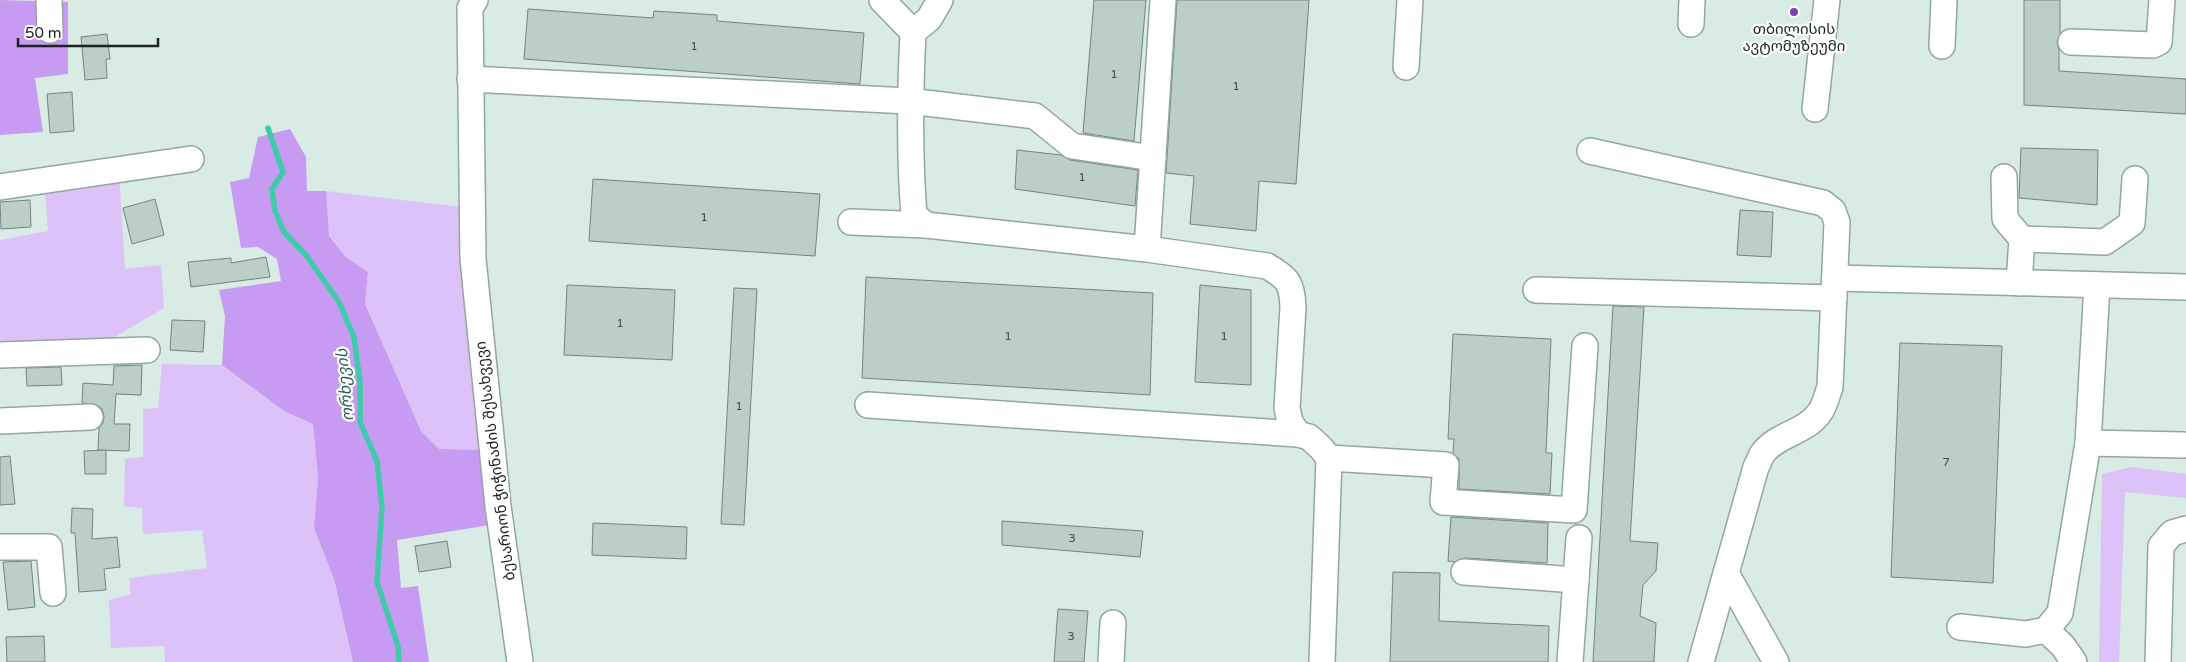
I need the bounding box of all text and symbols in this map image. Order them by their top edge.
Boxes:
marker: თბილისის ავტომუზეუმი [1788,6,1800,18]
scale bar [18,15,158,47]
place label: თბილისის ავტომუზეუმი [1743,20,1845,55]
text: 50 m [25,24,62,42]
house number: 1 [690,39,698,53]
house number: 1 [1110,67,1118,81]
house number: 1 [1232,79,1240,93]
house number: 1 [1078,170,1086,184]
house number: 1 [700,210,708,224]
house number: 1 [616,316,624,330]
house number: 1 [1004,329,1012,343]
house number: 1 [1220,329,1228,343]
street label: ბესარიონ ჭიჭინაძის შესახვევი [471,340,519,582]
water label: ორხევის [332,348,358,422]
house number: 1 [735,399,743,413]
house number: 7 [1942,455,1950,469]
house number: 3 [1068,531,1076,545]
house number: 3 [1067,629,1075,643]

